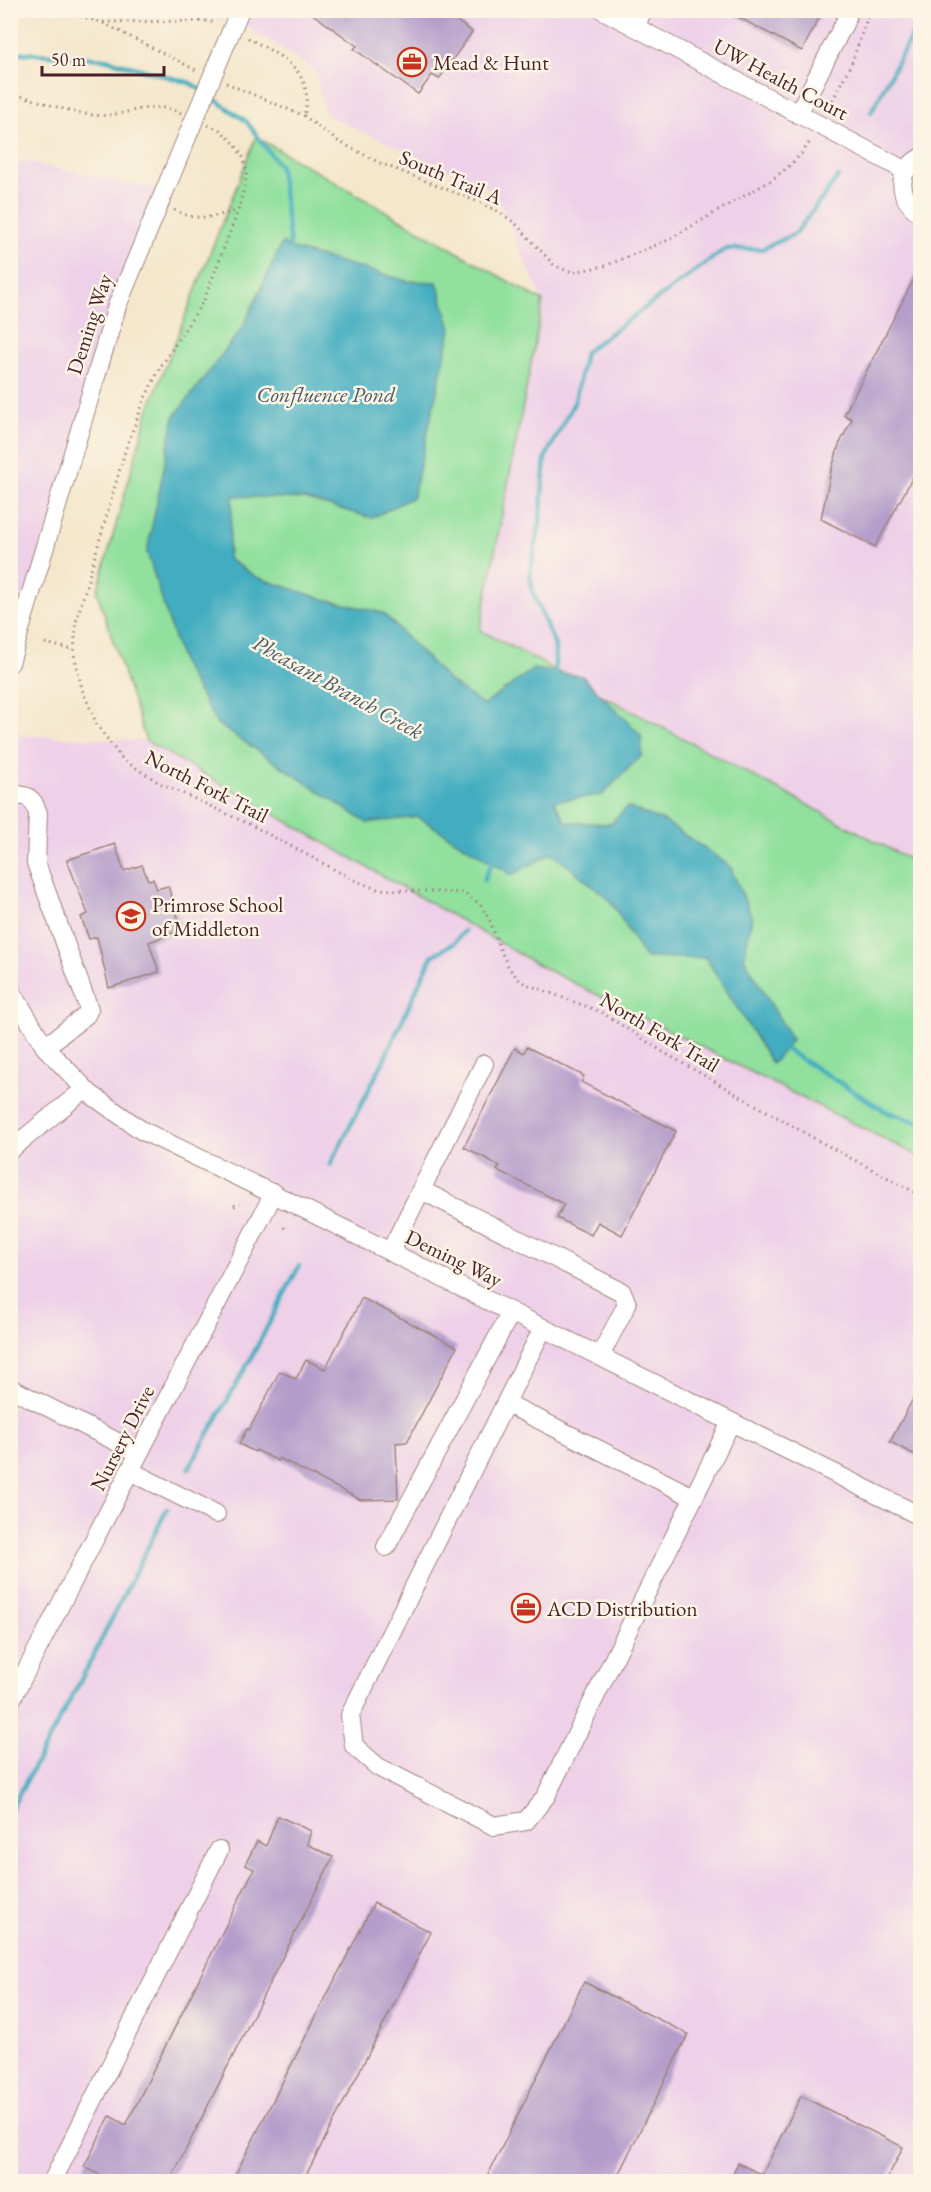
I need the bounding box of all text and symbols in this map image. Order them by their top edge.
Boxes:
street label: UW Health Court [709,32,854,126]
scale bar [42,39,164,77]
office icon: Mead & Hunt [396,46,428,78]
text: 50 m [51,48,86,71]
place label: Mead & Hunt [433,49,549,76]
street label: South Trail A [396,143,507,211]
street label: Deming Way [60,269,118,378]
water label: Confluence Pond [257,380,396,409]
water label: Pheasant Branch Creek [248,628,428,746]
street label: North Fork Trail [141,743,273,829]
place label: Primrose School of Middleton [152,891,283,942]
school or university icon: Primrose School of Middleton [115,900,147,932]
street label: North Fork Trail [595,986,725,1078]
street label: Deming Way [401,1223,508,1293]
street label: Nursery Drive [84,1381,160,1495]
office icon: ACD Distribution [510,1592,542,1624]
place label: ACD Distribution [546,1595,697,1622]

